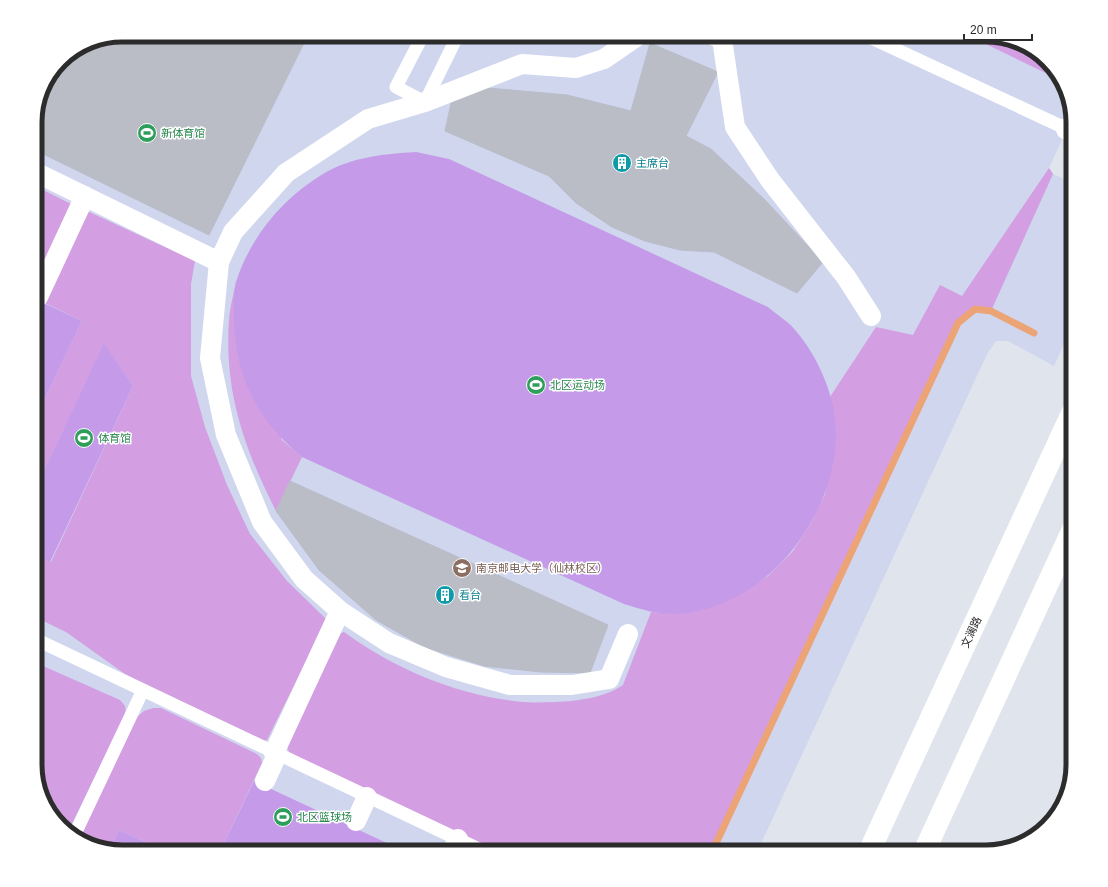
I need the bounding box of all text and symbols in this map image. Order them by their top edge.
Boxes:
scale bar [964,16,1032,42]
text: 20 m [970,23,997,37]
sports icon: 新体育馆 [136,122,158,144]
place label: 新体育馆 [161,127,205,139]
building icon: 主席台 [611,152,633,174]
place label: 主席台 [636,157,669,169]
sports icon: 北区运动场 [525,374,547,396]
place label: 北区运动场 [550,379,605,391]
sports icon: 体育馆 [73,427,95,449]
place label: 体育馆 [98,432,131,444]
school or university icon: 南京邮电大学（仙林校区） [451,557,473,579]
place label: 南京邮电大学（仙林校区） [476,562,608,574]
building icon: 看台 [434,584,456,606]
place label: 看台 [459,589,481,601]
street label: 文澜路 [959,615,983,649]
sports icon: 北区篮球场 [272,806,294,828]
place label: 北区篮球场 [297,811,352,823]

